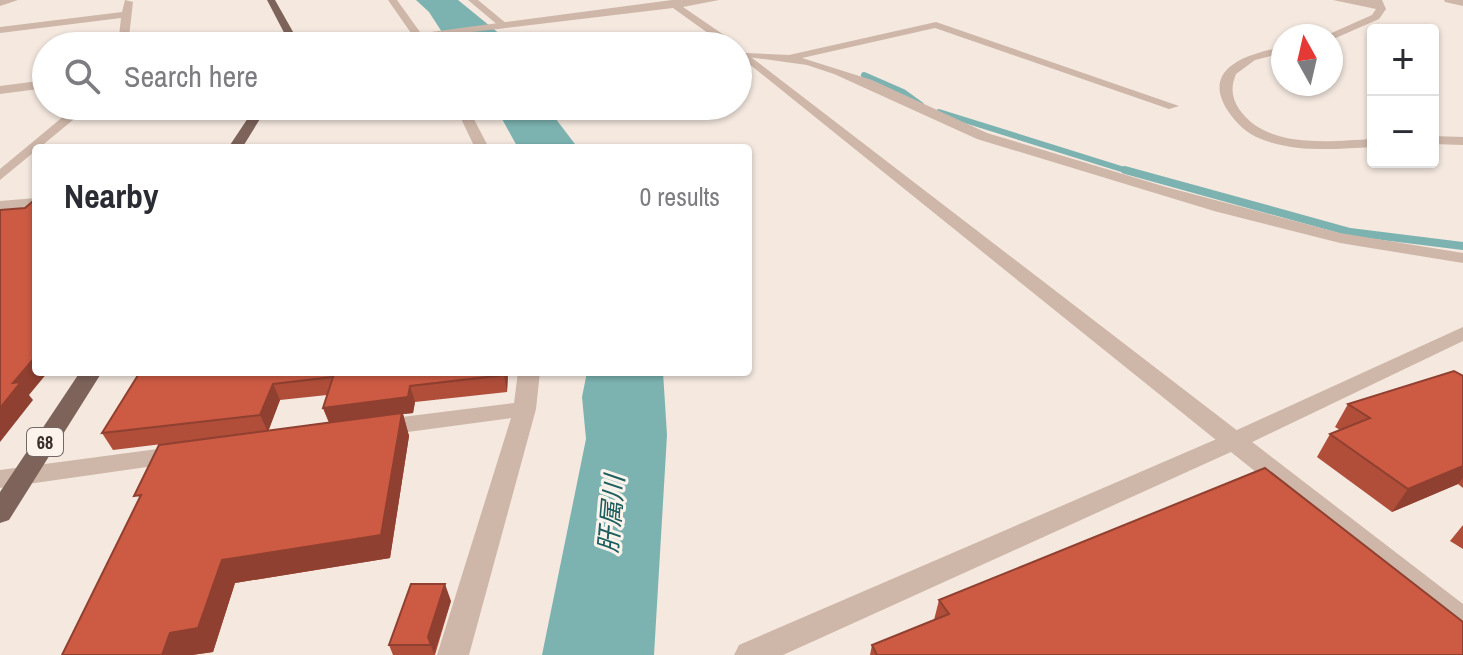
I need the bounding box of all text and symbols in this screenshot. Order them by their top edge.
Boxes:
north arrow [1271,24,1343,96]
map controls [1367,24,1439,168]
button: + [1367,24,1439,96]
search box [32,32,752,120]
icon: search [60,54,104,98]
text: Search here [124,56,258,96]
button: − [1367,96,1439,168]
text: Nearby [64,173,159,219]
text: 0 results [639,179,720,214]
road number: 68 [27,428,63,456]
water label: 肝属川 [590,471,632,554]

